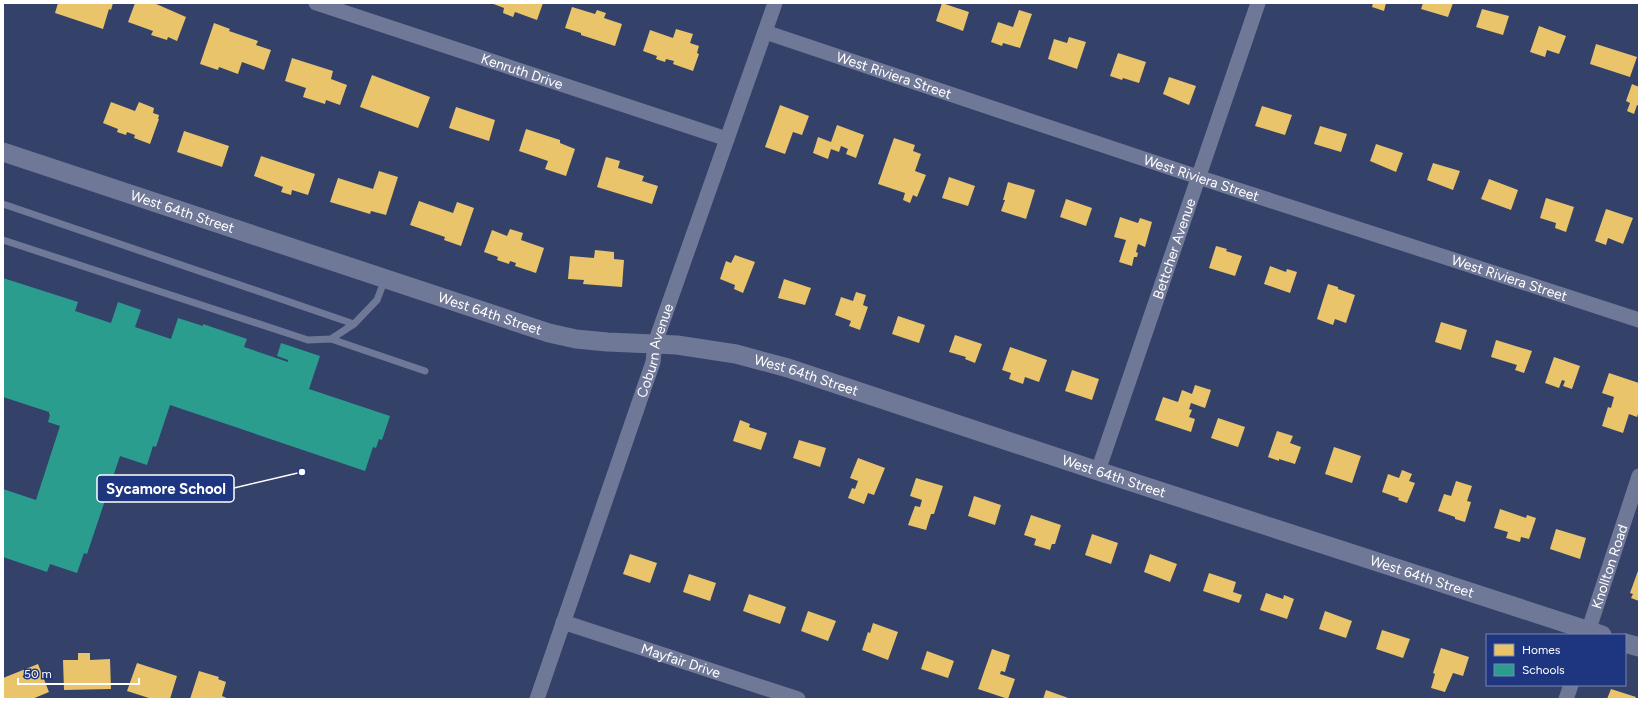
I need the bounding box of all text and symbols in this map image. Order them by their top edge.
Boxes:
street label: West Riviera Street [834,48,954,103]
street label: Kenruth Drive [479,50,565,93]
street label: West Riviera Street [1141,151,1261,205]
street label: West 64th Street [128,187,236,237]
street label: Bettcher Avenue [1149,196,1200,301]
street label: West Riviera Street [1449,252,1569,305]
street label: West 64th Street [436,289,544,339]
street label: Coburn Avenue [633,301,677,400]
street label: West 64th Street [752,351,860,400]
street label: West 64th Street [1060,452,1168,501]
callout: Sycamore School [97,475,234,502]
text: Sycamore School [106,480,226,498]
street label: Knollton Road [1588,522,1632,611]
street label: West 64th Street [1368,552,1476,602]
legend [1486,634,1626,686]
street label: Mayfair Drive [639,640,723,682]
text: Homes [1522,643,1561,657]
scale bar [18,660,139,686]
text: Schools [1522,663,1565,677]
text: 50 m [24,667,52,681]

